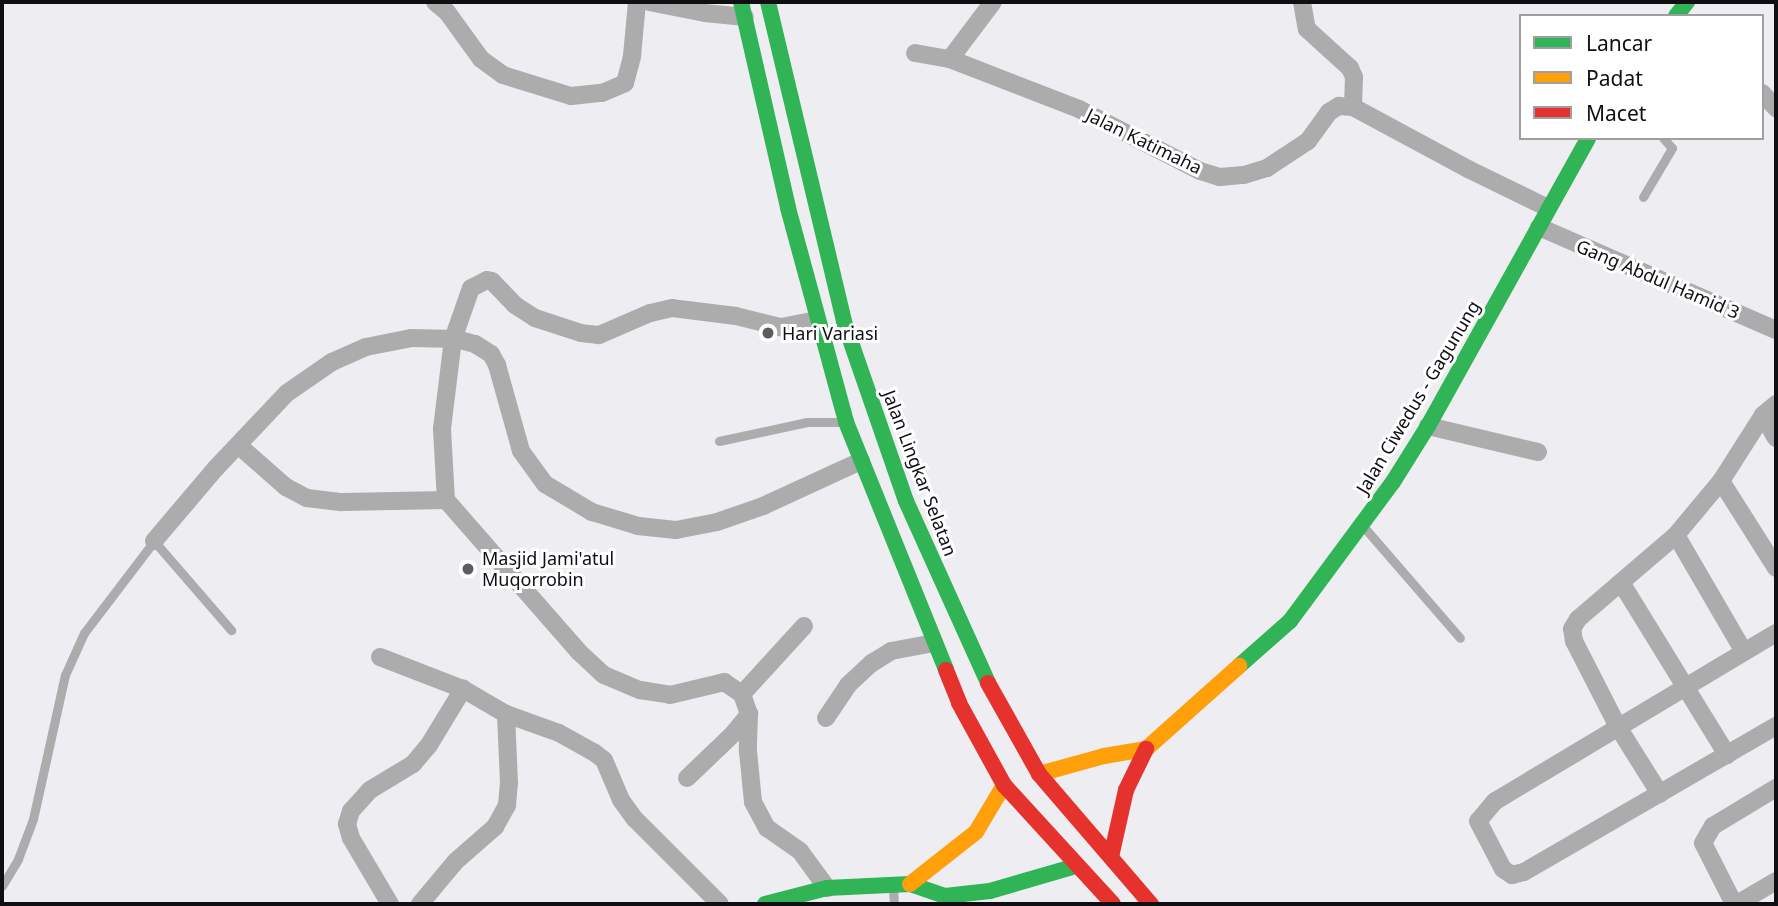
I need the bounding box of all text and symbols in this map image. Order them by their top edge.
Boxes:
legend [1519,14,1764,140]
text: Lancar [1586,29,1652,57]
text: Padat [1586,64,1643,92]
text: Macet [1586,99,1646,127]
street label: Jalan Katimaha [1083,104,1205,178]
street label: Gang Abdul Hamid 3 [1573,235,1743,323]
street label: Jalan Ciwedus - Gagunung [1352,296,1484,498]
place label: Hari Variasi [782,322,878,344]
marker: Hari Variasi [760,325,776,341]
street label: Jalan Lingkar Selatan [878,387,962,559]
place label: Masjid Jami'atul Muqorrobin [482,548,614,590]
marker: Masjid Jami'atul Muqorrobin [460,561,476,577]

